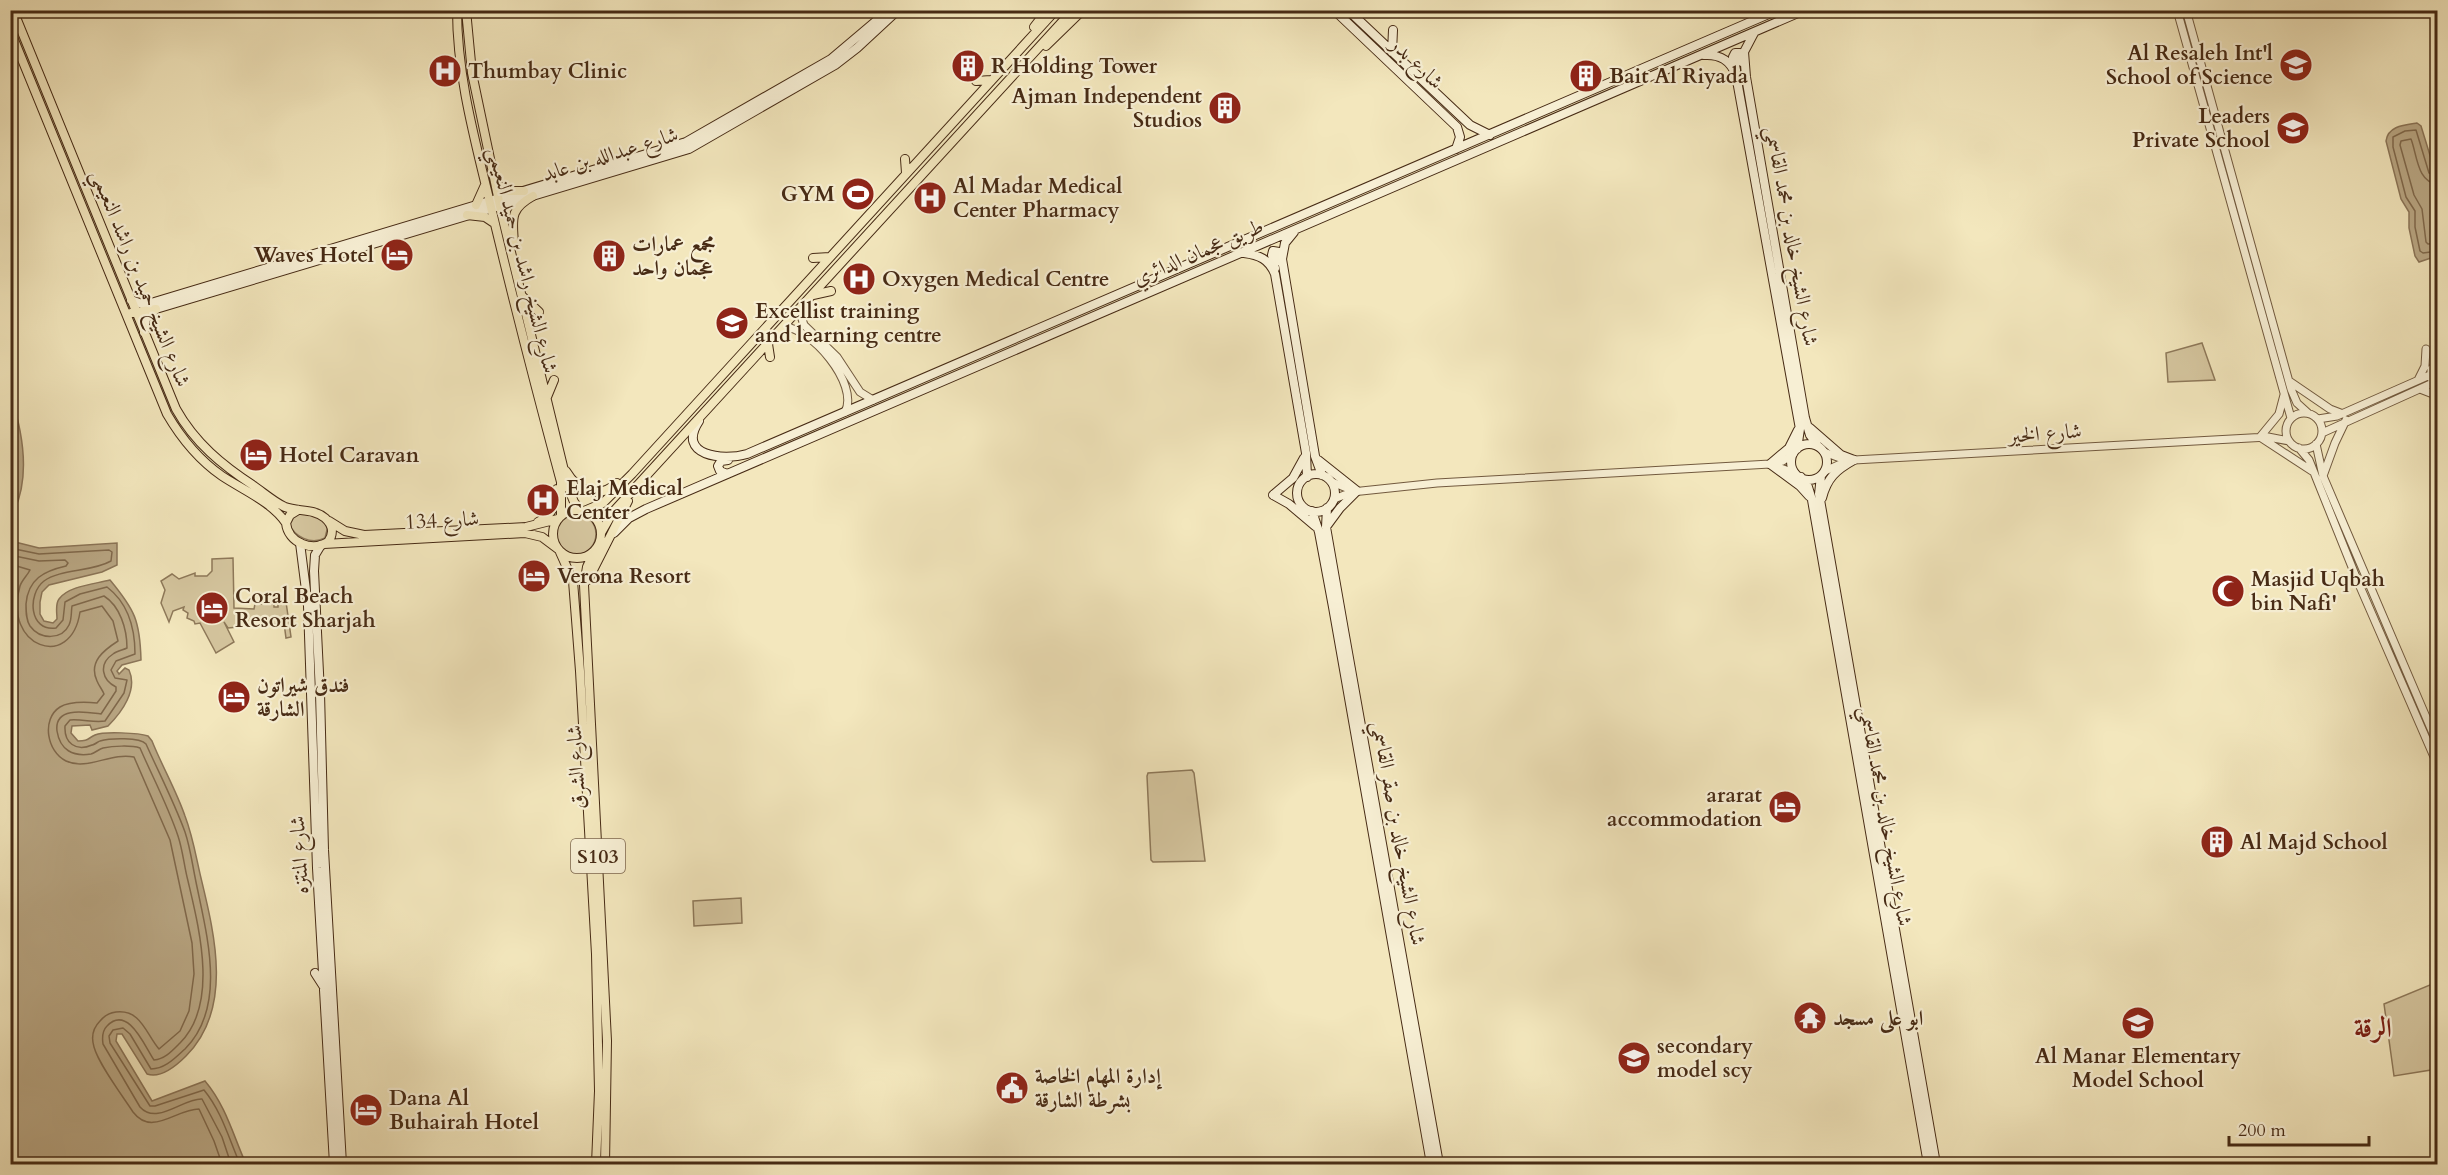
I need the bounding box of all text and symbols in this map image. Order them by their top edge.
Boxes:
street label: شارع بدر [1380,29,1450,98]
place label: Al Resaleh Int'l School of Science [2106,39,2273,92]
school or university icon: Al Resaleh Int'l School of Science [2278,47,2314,83]
building icon: R Holding Tower [950,48,986,84]
place label: R Holding Tower [991,52,1158,81]
hospital icon: Thumbay Clinic [427,53,463,89]
place label: Thumbay Clinic [468,57,627,86]
building icon: Bait Al Riyada [1568,58,1604,94]
place label: Bait Al Riyada [1609,62,1749,91]
place label: Ajman Independent Studios [1012,82,1203,135]
building icon: Ajman Independent Studios [1207,90,1243,126]
place label: Leaders Private School [2132,102,2270,155]
school or university icon: Leaders Private School [2275,110,2311,146]
street label: شارع عبدالله بن عابد [539,120,683,192]
street label: شارع الشيخ خالد بن محمد القاسمي [1753,124,1825,349]
street label: شارع الشيخ راشد بن حميد النعيمي [475,144,565,378]
street label: شارع الشيخ حميد بن راشد النعيمي [79,165,197,393]
place label: Al Madar Medical Center Pharmacy [953,172,1122,225]
sports icon: GYM [840,176,876,212]
place label: GYM [781,180,835,209]
hospital icon: Al Madar Medical Center Pharmacy [912,180,948,216]
street label: طريق عجمان الدائري [1128,212,1268,294]
place label: مجمع عمارات عجمان واحد [632,230,716,283]
hotel icon: Waves Hotel [379,237,415,273]
building icon: مجمع عمارات عجمان واحد [591,238,627,274]
place label: Waves Hotel [253,241,374,270]
hospital icon: Oxygen Medical Centre [841,261,877,297]
place label: Oxygen Medical Centre [882,265,1109,294]
place label: Excellist training and learning centre [755,297,942,350]
school or university icon: Excellist training and learning centre [714,305,750,341]
street label: شارع الخير [2005,416,2083,454]
hotel icon: Hotel Caravan [238,437,274,473]
place label: Hotel Caravan [279,441,420,470]
place label: Elaj Medical Center [566,474,683,527]
hospital icon: Elaj Medical Center [525,482,561,518]
street label: شارع 134 [404,504,480,540]
hotel icon: Verona Resort [516,558,552,594]
place label: Verona Resort [557,562,691,591]
place label: Masjid Uqbah bin Nafi' [2251,565,2385,618]
mosque icon: Masjid Uqbah bin Nafi' [2210,573,2246,609]
place label: Coral Beach Resort Sharjah [235,582,376,635]
hotel icon: Coral Beach Resort Sharjah [194,590,230,626]
place label: فندق شيراتون الشارقة [257,671,350,724]
hotel icon: فندق شيراتون الشارقة [216,679,252,715]
street label: شارع الشيخ خالد بن محمد القاسمي [1847,704,1919,929]
street label: شارع الشيخ خالد بن صقر القاسمي [1360,719,1433,949]
street label: شارع الشرق [560,724,596,810]
place label: ararat accommodation [1607,781,1763,834]
hotel icon: ararat accommodation [1767,789,1803,825]
street label: شارع المنتزه [283,815,319,895]
building icon: Al Majd School [2199,824,2235,860]
place label: Al Majd School [2240,828,2388,857]
road number: S103 [571,839,625,873]
temple icon: ابو علی مسجد [1792,1000,1828,1036]
place label: ابو علی مسجد [1833,1004,1923,1034]
school or university icon: Al Manar Elementary Model School [2120,1005,2156,1041]
district label: الرقة [2354,1010,2392,1047]
place label: secondary model scy [1657,1032,1753,1085]
school or university icon: secondary model scy [1616,1040,1652,1076]
place label: Al Manar Elementary Model School [2035,1042,2241,1095]
place label: إدارة المهام الخاصة بشرطة الشارقة [1035,1062,1162,1115]
public building icon: إدارة المهام الخاصة بشرطة الشارقة [994,1070,1030,1106]
place label: Dana Al Buhairah Hotel [389,1084,539,1137]
hotel icon: Dana Al Buhairah Hotel [348,1092,384,1128]
scale bar [2229,1109,2368,1147]
text: 200 m [2238,1118,2286,1143]

